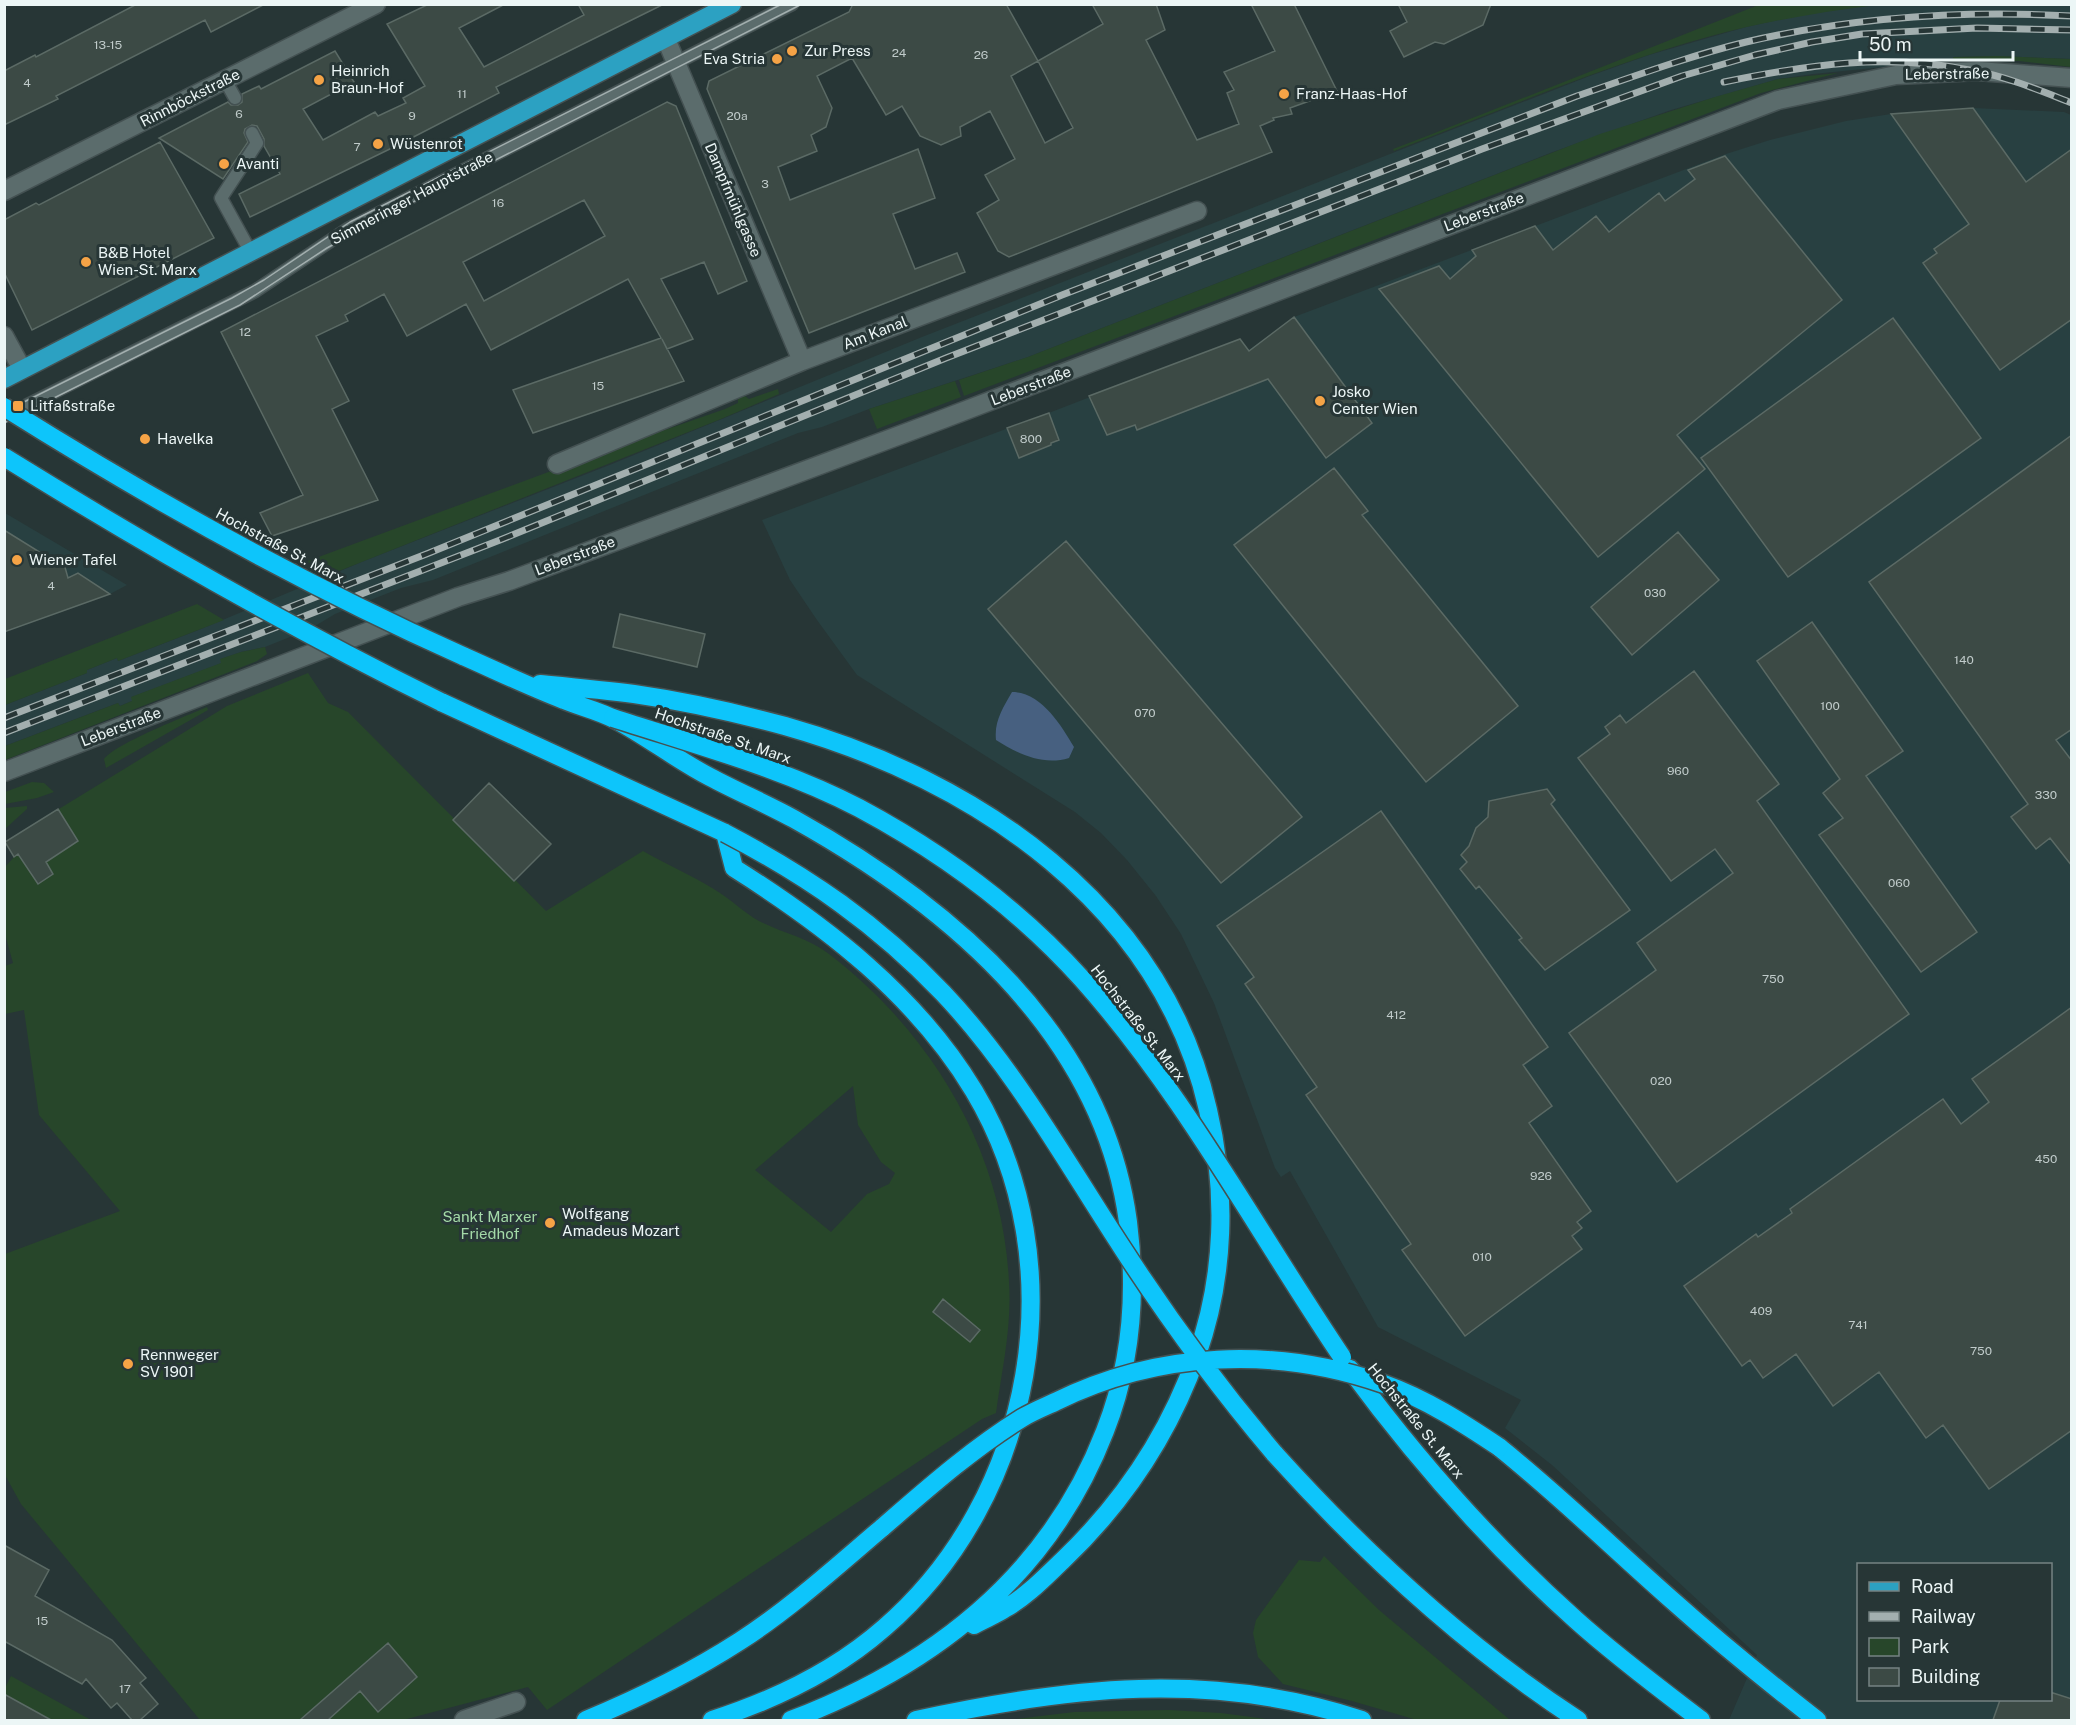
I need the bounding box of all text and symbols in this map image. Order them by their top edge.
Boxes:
scale bar [1860,24,2013,62]
text: 50 m [1869,34,1912,55]
house number: 13-15 [94,38,123,52]
place label: Zur Press [804,42,871,59]
marker: Zur Press [785,44,799,58]
house number: 24 [892,46,907,60]
house number: 26 [974,48,988,62]
place label: Eva Stria [703,50,765,67]
marker: Eva Stria [770,52,784,66]
place label: Heinrich Braun-Hof [331,62,404,96]
street label: Leberstraße [1905,64,1989,83]
street label: Rinnböckstraße [137,65,242,130]
marker: Heinrich Braun-Hof [312,73,326,87]
house number: 4 [23,76,31,90]
place label: Franz-Haas-Hof [1296,85,1407,102]
house number: 11 [457,87,467,101]
marker: Franz-Haas-Hof [1277,87,1291,101]
house number: 6 [235,107,243,121]
house number: 9 [408,109,416,123]
house number: 20a [726,109,748,123]
place label: Wüstenrot [390,135,463,152]
marker: Wüstenrot [371,137,385,151]
house number: 7 [353,140,361,154]
street label: Dampfmühlgasse [702,140,765,259]
street label: Simmeringer Hauptstraße [328,148,496,248]
place label: Avanti [236,155,279,172]
marker: Avanti [217,157,231,171]
house number: 3 [761,177,769,191]
street label: Leberstraße [1441,188,1526,235]
house number: 16 [492,196,504,210]
place label: B&B Hotel Wien-St. Marx [98,244,197,278]
marker: B&B Hotel Wien-St. Marx [79,255,93,269]
street label: Am Kanal [840,313,909,352]
house number: 12 [239,325,251,339]
street label: Leberstraße [988,362,1073,409]
house number: 15 [592,379,605,393]
place label: Josko Center Wien [1332,383,1418,417]
marker: Josko Center Wien [1313,394,1327,408]
place label: Litfaßstraße [30,397,115,414]
marker: Litfaßstraße [11,399,25,413]
place label: Havelka [157,430,213,447]
marker: Havelka [138,432,152,446]
house number: 800 [1020,432,1042,446]
street label: Hochstraße St. Marx [213,504,347,587]
street label: Leberstraße [532,532,617,579]
place label: Wiener Tafel [29,551,117,568]
marker: Wiener Tafel [10,553,24,567]
house number: 4 [47,579,55,593]
house number: 030 [1644,586,1666,600]
house number: 140 [1954,653,1974,667]
house number: 100 [1820,699,1840,713]
street label: Leberstraße [78,703,163,750]
street label: Hochstraße St. Marx [653,704,794,767]
house number: 070 [1134,706,1156,720]
house number: 960 [1667,764,1689,778]
house number: 330 [2035,788,2057,802]
house number: 060 [1888,876,1910,890]
street label: Hochstraße St. Marx [1088,961,1189,1084]
house number: 750 [1762,972,1784,986]
house number: 412 [1386,1008,1406,1022]
house number: 020 [1650,1074,1672,1088]
house number: 450 [2035,1152,2057,1166]
house number: 926 [1530,1169,1552,1183]
place label: Wolfgang Amadeus Mozart [562,1205,680,1239]
park label: Sankt Marxer Friedhof [443,1208,538,1242]
marker: Wolfgang Amadeus Mozart [543,1216,557,1230]
house number: 010 [1472,1250,1492,1264]
house number: 409 [1750,1304,1772,1318]
house number: 741 [1848,1318,1868,1332]
house number: 750 [1970,1344,1992,1358]
place label: Rennweger SV 1901 [140,1346,219,1380]
marker: Rennweger SV 1901 [121,1357,135,1371]
street label: Hochstraße St. Marx [1365,1360,1468,1482]
legend [1857,1563,2052,1701]
text: Road [1911,1576,1954,1597]
text: Railway [1911,1606,1976,1627]
house number: 15 [36,1614,49,1628]
text: Park [1911,1636,1949,1657]
text: Building [1911,1666,1980,1687]
house number: 17 [119,1682,131,1696]

